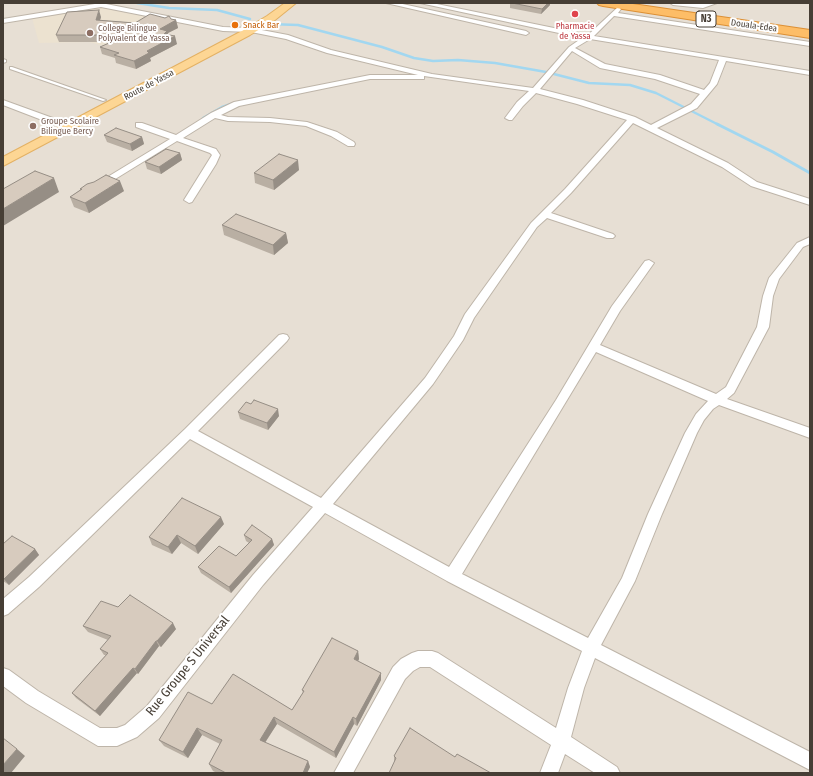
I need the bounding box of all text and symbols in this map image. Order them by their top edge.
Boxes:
marker: Pharmacie de Yassa [570,9,580,19]
road number: N3 [696,11,716,27]
street label: Douala-Edea [730,17,778,35]
marker: Snack Bar [230,20,240,30]
place label: Snack Bar [243,20,279,30]
place label: Pharmacie de Yassa [556,21,594,42]
place label: College Bilingue Polyvalent de Yassa [98,23,170,44]
marker: College Bilingue Polyvalent de Yassa [85,28,95,38]
street label: Route de Yassa [122,67,176,103]
place label: Groupe Scolaire Bilingue Bercy [41,116,99,137]
marker: Groupe Scolaire Bilingue Bercy [28,121,38,131]
street label: Rue Groupe S Universal [143,613,233,719]

